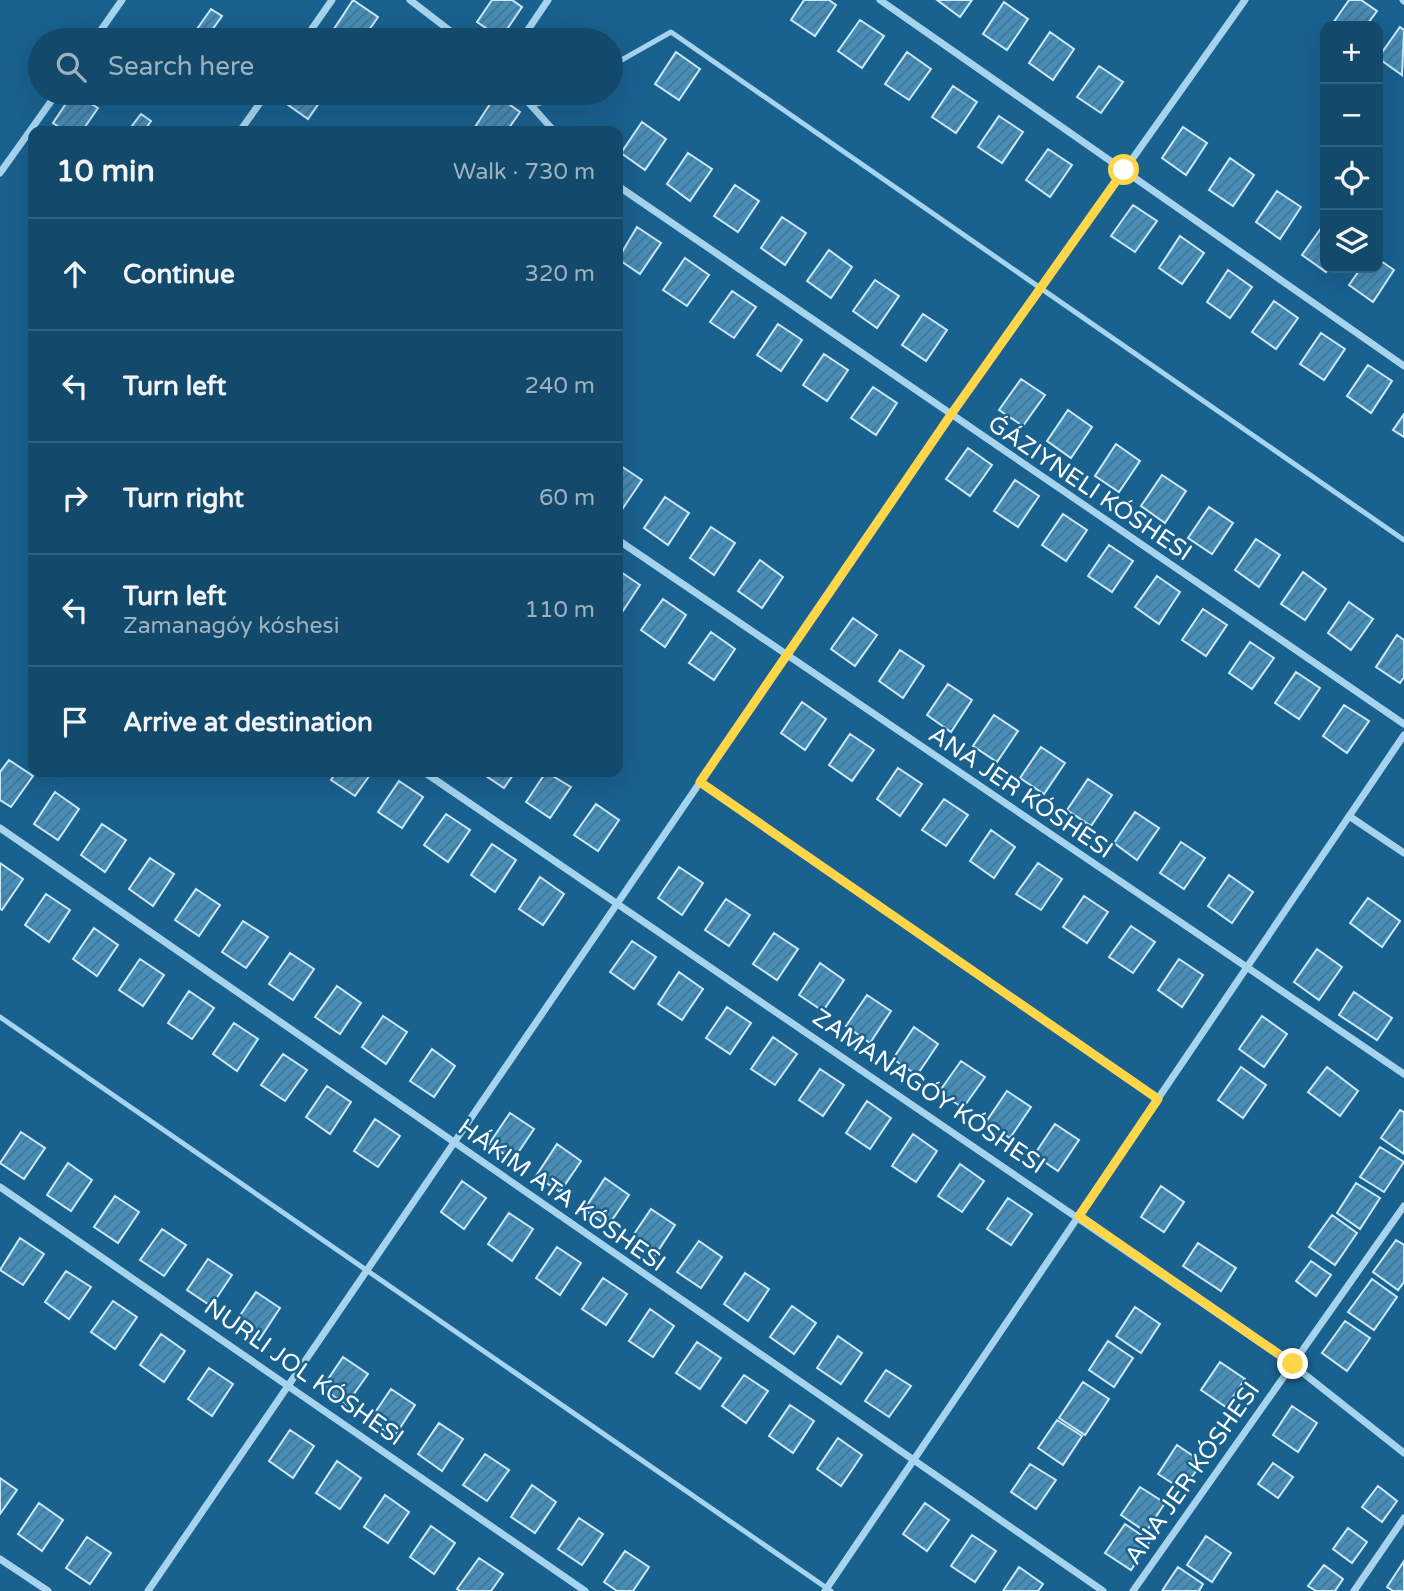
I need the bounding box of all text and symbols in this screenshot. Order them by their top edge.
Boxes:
map controls [1320,21,1383,273]
button: + [1320,21,1383,84]
search box [28,28,623,105]
icon: search [52,48,90,86]
text: Search here [108,51,254,82]
button: − [1320,84,1383,147]
button: locate [1320,147,1383,210]
text: 10 min [56,153,155,190]
route start [1108,154,1139,185]
text: Walk · 730 m [453,158,595,186]
button: layers [1320,210,1383,273]
icon: ahead [56,255,94,293]
text: Continue [123,259,235,290]
text: 320 m [525,260,595,288]
icon: left [56,367,94,405]
text: Turn left [123,371,226,402]
text: 240 m [525,372,595,400]
street label: ǴÁZIYNELI KÓSHESI [982,409,1198,567]
icon: right [56,479,94,517]
text: Turn right [123,483,244,514]
text: 60 m [539,484,595,512]
text: Turn left [123,581,226,612]
icon: left [56,591,94,629]
text: 110 m [525,596,595,624]
text: Zamanagóy kóshesi [123,612,339,640]
icon: arrive [56,703,94,741]
text: Arrive at destination [123,707,373,738]
street label: ANA JER KÓSHESI [923,719,1119,865]
street label: ZAMANAGÓY KÓSHESI [807,1002,1051,1180]
street label: HÁKIM ATA KÓSHESI [452,1112,672,1278]
street label: NURLI JOL KÓSHESI [198,1292,410,1452]
route end [1277,1348,1308,1379]
street label: ANA JER KÓSHESI [1118,1376,1266,1570]

